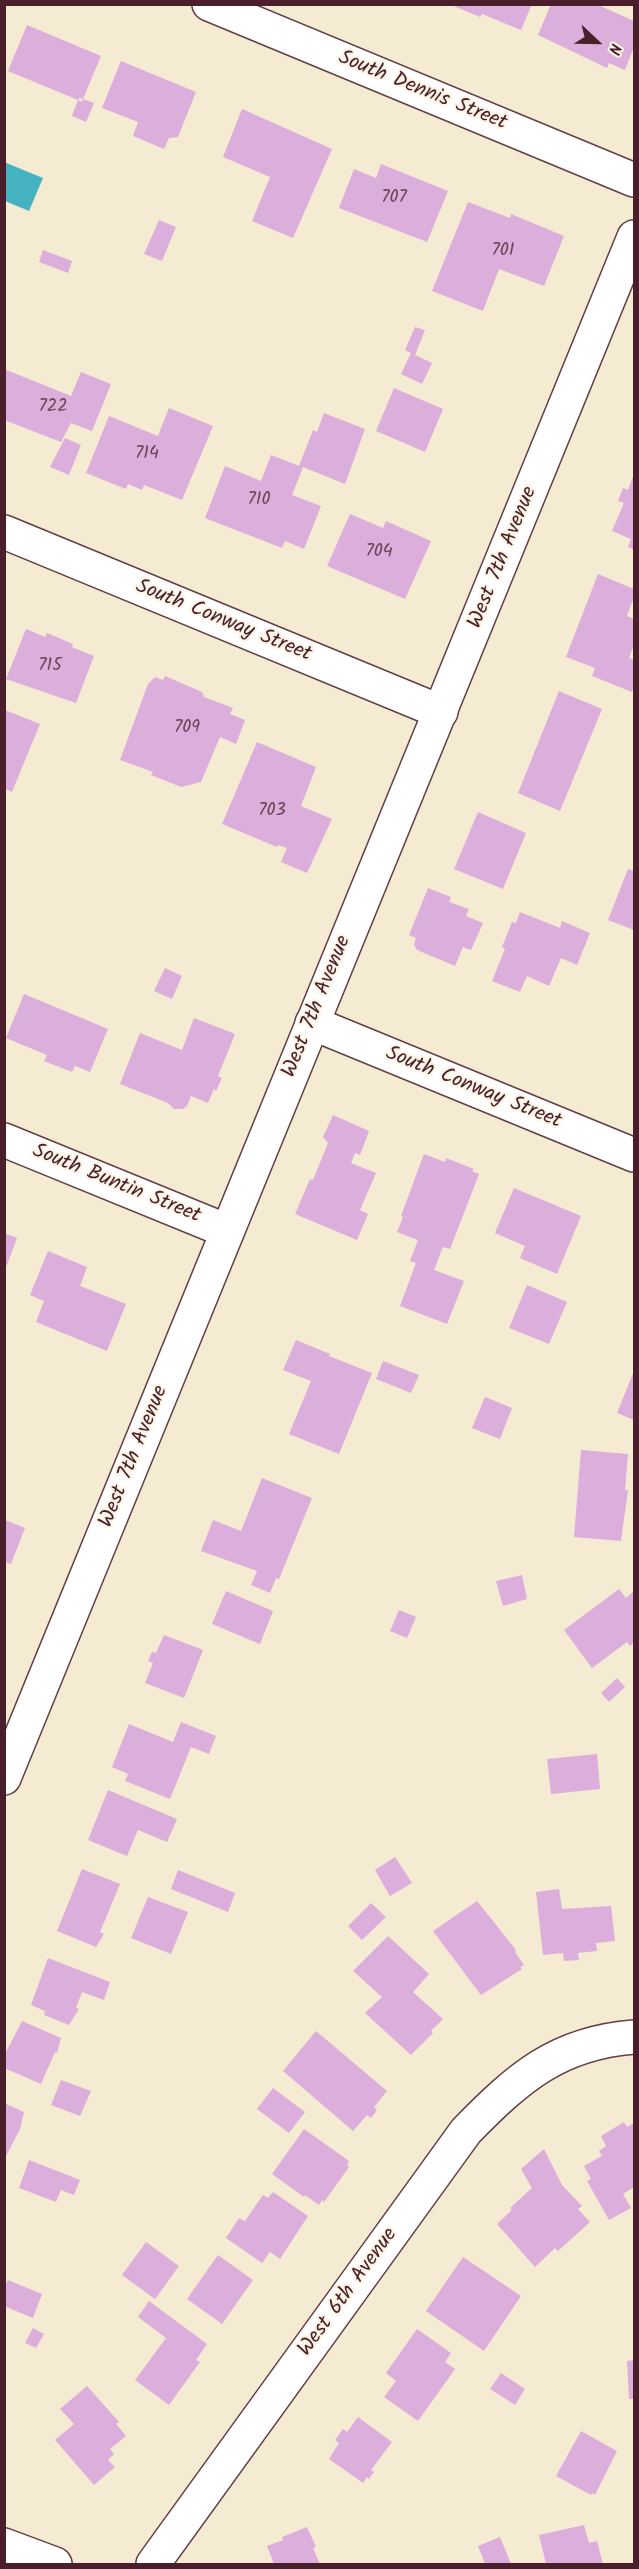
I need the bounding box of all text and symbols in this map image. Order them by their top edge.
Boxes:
north arrow [567,12,627,72]
text: N [601,40,628,58]
street label: South Dennis Street [334,47,510,137]
house number: 707 [381,188,407,210]
house number: 701 [492,241,514,263]
house number: 722 [38,397,68,419]
house number: 714 [135,444,159,466]
street label: West 7th Avenue [464,483,544,633]
house number: 710 [248,490,270,512]
house number: 704 [365,542,393,564]
street label: South Conway Street [131,575,315,669]
house number: 715 [38,656,62,678]
house number: 709 [174,718,200,740]
house number: 703 [258,801,286,823]
street label: West 7th Avenue [278,932,358,1082]
street label: South Conway Street [381,1042,565,1136]
street label: South Buntin Street [28,1140,204,1230]
street label: West 7th Avenue [95,1382,175,1532]
street label: West 6th Avenue [294,2224,404,2362]

